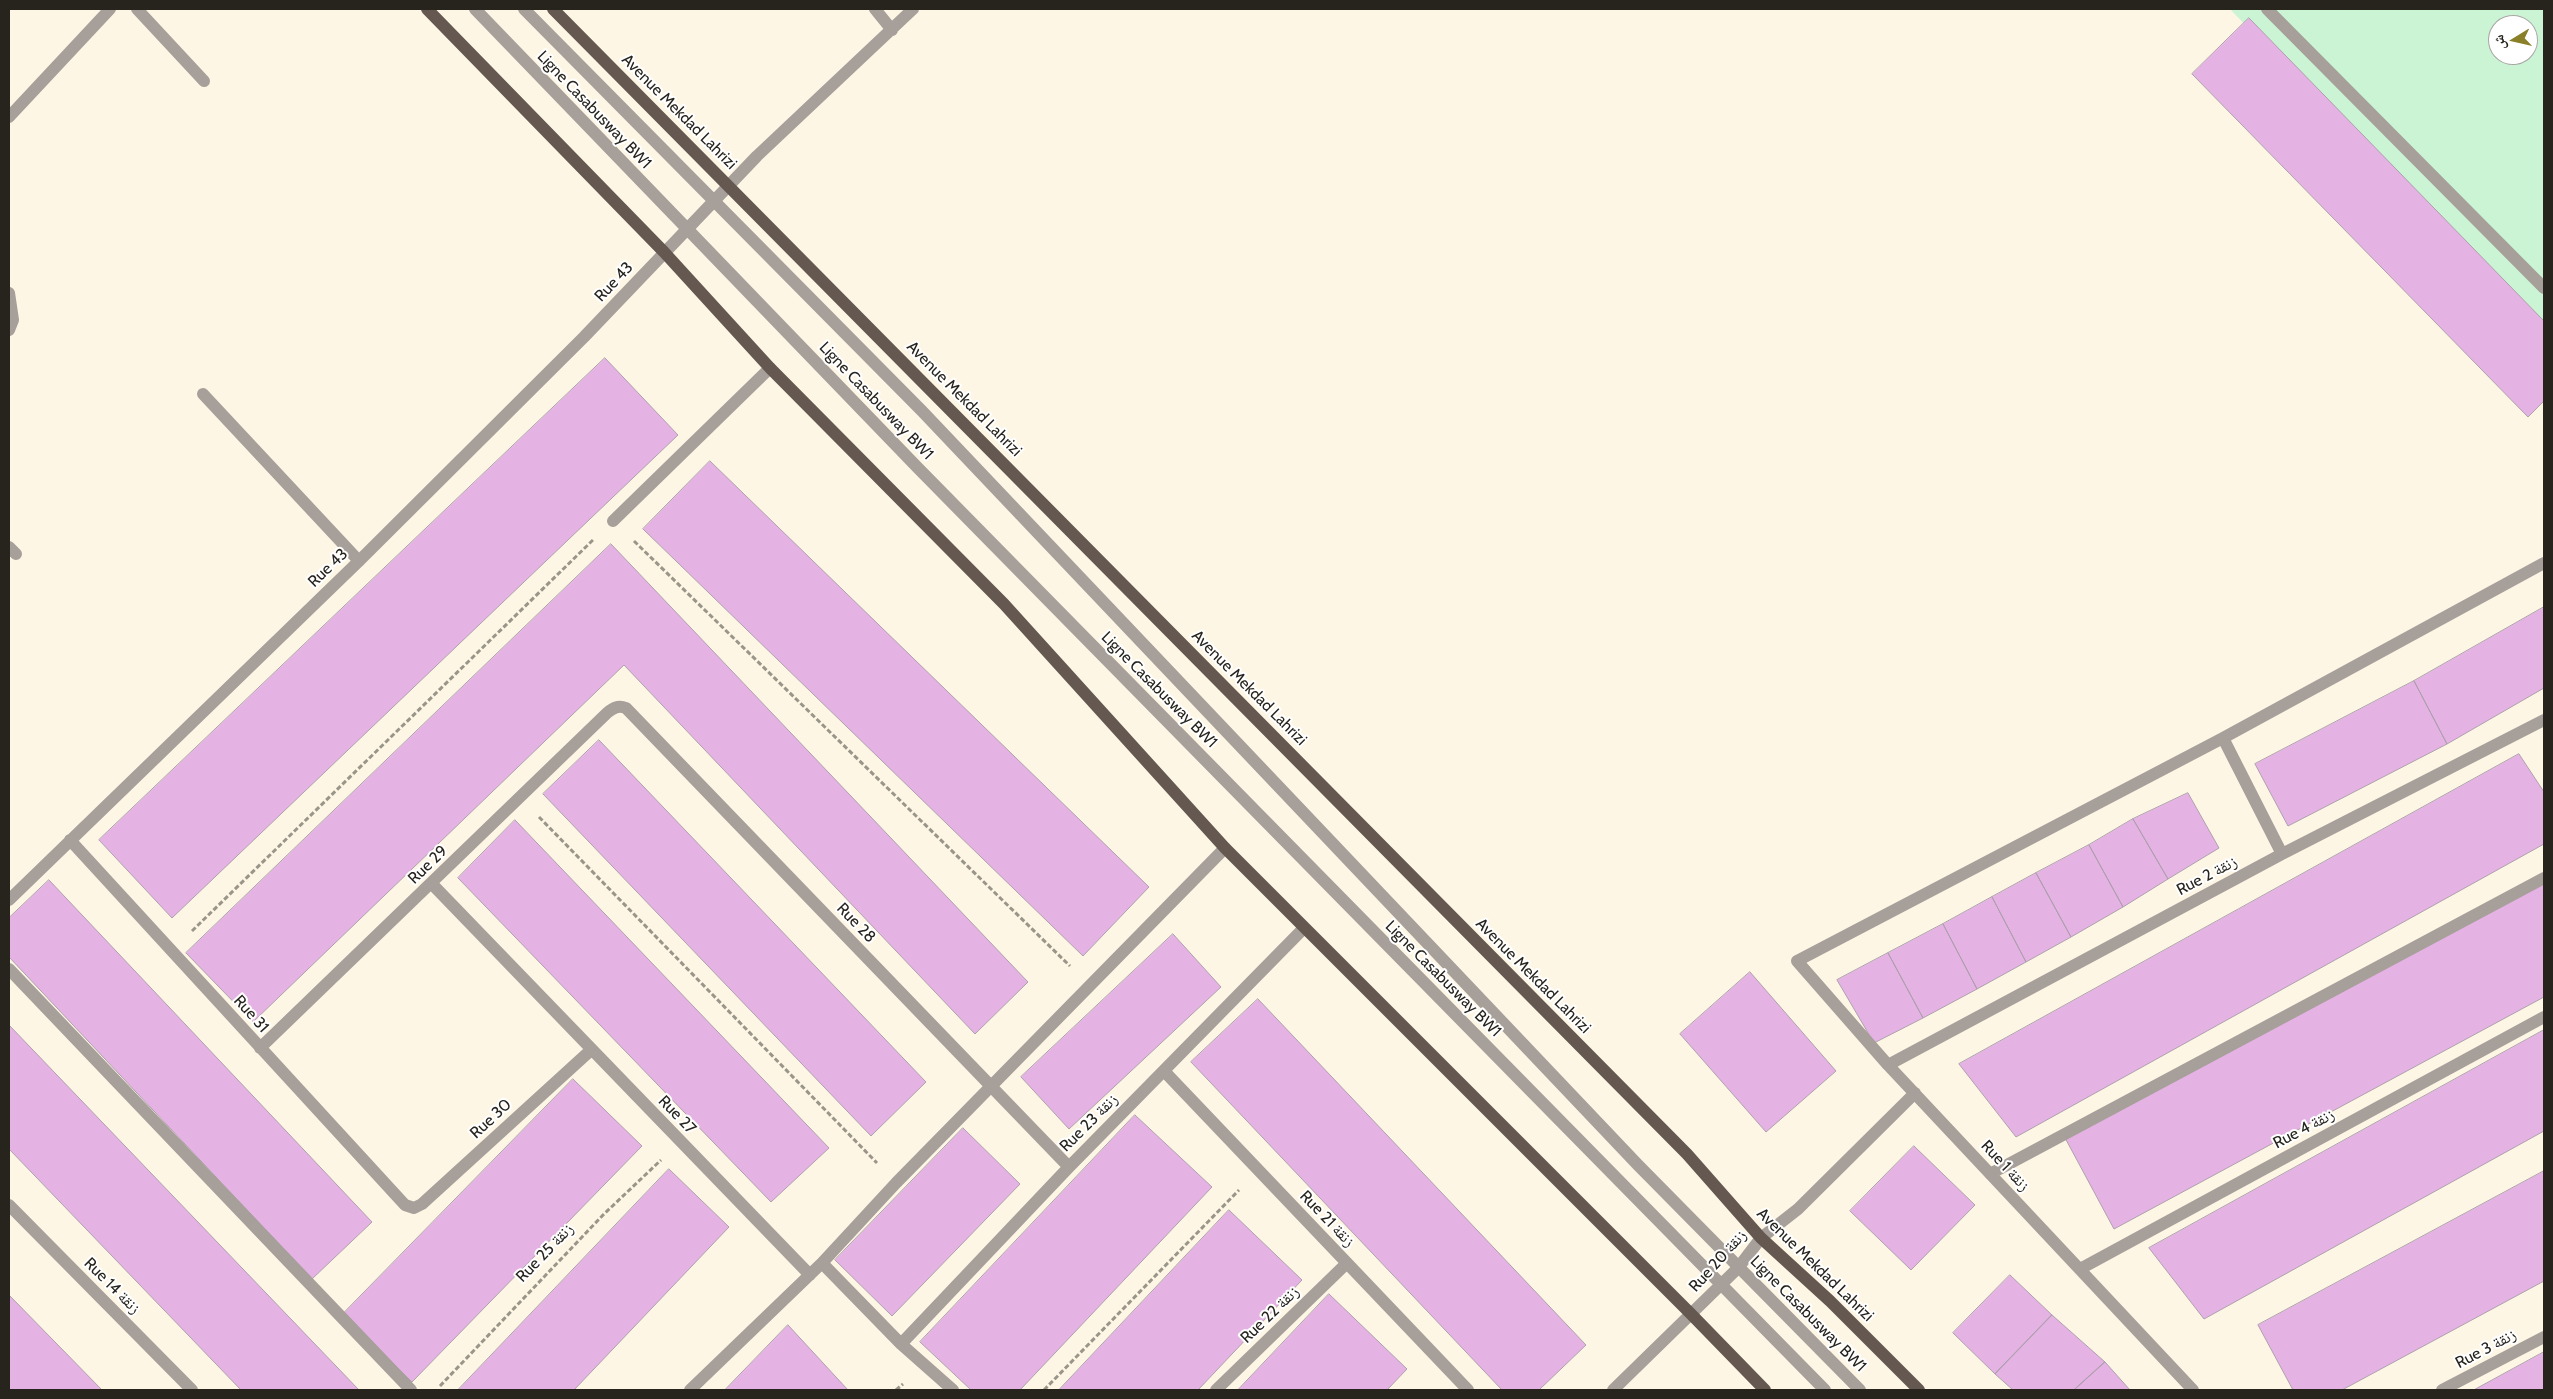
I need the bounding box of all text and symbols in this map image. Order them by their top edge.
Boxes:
north arrow [2488,15,2538,65]
text: ش [2489,33,2509,51]
street label: Ligne Casabusway BW1 [533,47,655,173]
street label: Avenue Mekdad Lahrizi [617,50,741,174]
street label: Rue 43 [591,258,637,306]
street label: Avenue Mekdad Lahrizi [902,337,1026,461]
street label: Ligne Casabusway BW1 [815,338,937,464]
street label: Rue 43 [304,545,352,591]
street label: Avenue Mekdad Lahrizi [1187,626,1311,750]
street label: Ligne Casabusway BW1 [1097,628,1221,752]
street label: Rue 29 [404,842,452,888]
street label: Rue 2 زنقة [2174,852,2240,900]
street label: Rue 28 [833,899,879,947]
street label: Avenue Mekdad Lahrizi [1471,914,1595,1038]
street label: Ligne Casabusway BW1 [1381,917,1505,1041]
street label: Rue 31 [229,991,273,1037]
street label: Rue 23 زنقة [1056,1090,1122,1156]
street label: Rue 27 [654,1092,700,1138]
street label: Rue 30 [466,1095,516,1143]
street label: Rue 4 زنقة [2270,1105,2338,1153]
street label: Rue 1 زنقة [1977,1137,2033,1195]
street label: Rue 21 زنقة [1295,1187,1359,1251]
street label: Avenue Mekdad Lahrizi [1753,1204,1877,1326]
street label: Rue 25 زنقة [512,1220,578,1286]
street label: Rue 20 زنقة [1685,1226,1751,1296]
street label: Ligne Casabusway BW1 [1746,1252,1870,1376]
street label: Rue 14 زنقة [80,1254,144,1318]
street label: Rue 22 زنقة [1237,1282,1303,1348]
street label: Rue 3 زنقة [2452,1325,2520,1373]

